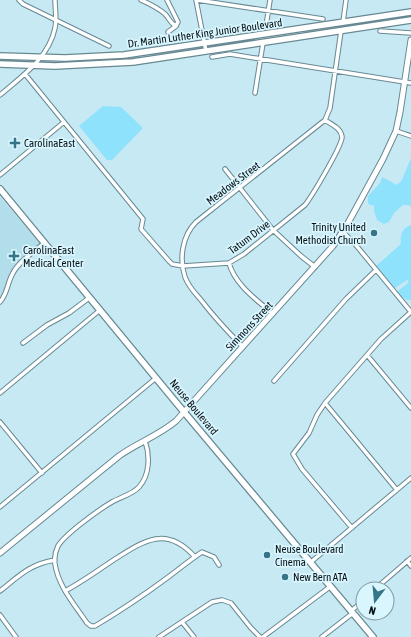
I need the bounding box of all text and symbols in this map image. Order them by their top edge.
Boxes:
street label: Dr. Martin Luther King Junior Boulevard [127,16,283,50]
marker: CarolinaEast [9,137,21,149]
place label: CarolinaEast [24,137,75,149]
street label: Meadows Street [204,159,262,207]
street label: Tatum Drive [226,218,272,256]
place label: Trinity United Methodist Church [295,221,366,246]
marker: Trinity United Methodist Church [369,228,379,238]
place label: CarolinaEast Medical Center [23,244,84,269]
marker: CarolinaEast Medical Center [8,250,20,262]
street label: Simmons Street [223,299,275,353]
street label: Neuse Boulevard [167,377,221,437]
place label: Neuse Boulevard Cinema [275,543,344,568]
marker: Neuse Boulevard Cinema [262,550,272,560]
place label: New Bern ATA [293,571,348,583]
marker: New Bern ATA [280,572,290,582]
north arrow [355,581,395,621]
text: N [367,604,377,617]

